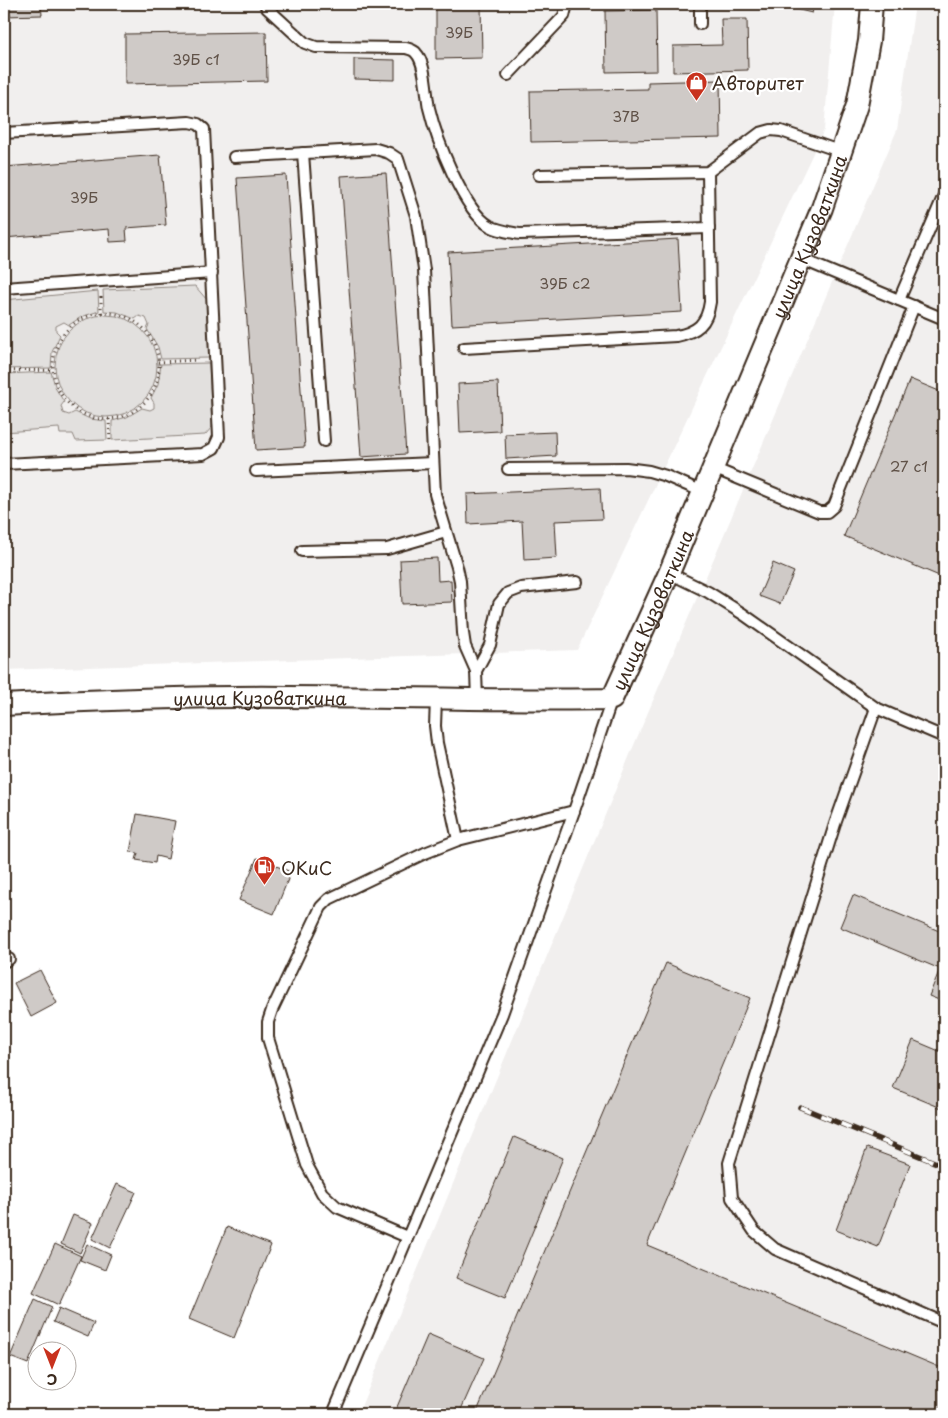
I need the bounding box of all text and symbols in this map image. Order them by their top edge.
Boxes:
house number: 39Б [445,20,473,43]
house number: 39Б с1 [172,47,220,70]
place label: Авторитет [712,69,804,96]
shop icon: Авторитет [684,70,708,101]
house number: 37В [612,104,640,127]
street label: улица Кузоваткина [764,150,853,322]
house number: 39Б [70,185,98,208]
house number: 39Б с2 [539,271,591,294]
house number: 27 с1 [890,454,928,477]
street label: улица Кузоваткина [604,524,700,695]
street label: улица Кузоваткина [173,683,348,711]
place label: ОКиС [281,854,332,881]
fuel station icon: ОКиС [253,855,277,886]
north arrow [28,1340,78,1390]
text: С [47,1369,57,1390]

